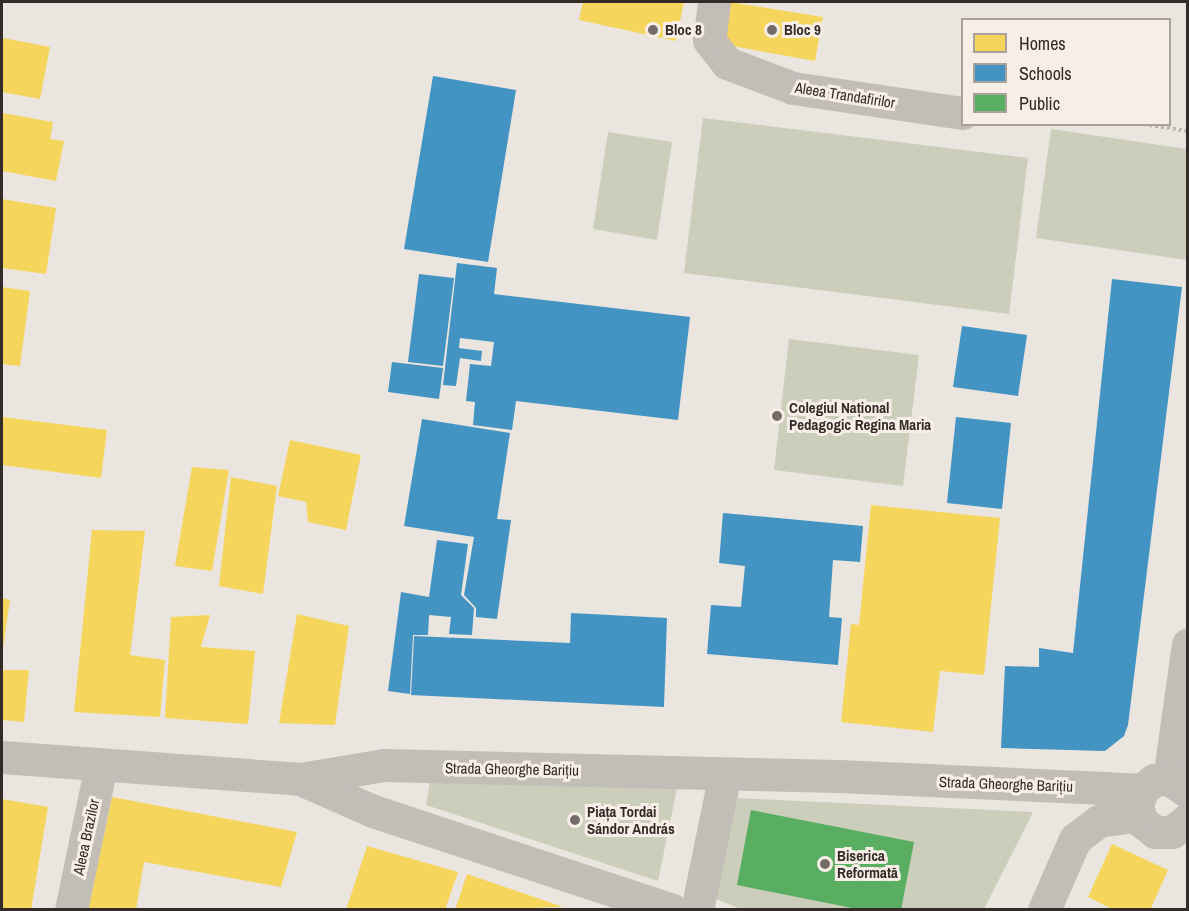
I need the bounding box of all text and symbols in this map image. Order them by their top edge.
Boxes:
legend [961,18,1171,126]
place label: Bloc 8 [665,21,702,39]
place label: Bloc 9 [784,21,821,39]
marker: Bloc 8 [646,23,660,37]
marker: Bloc 9 [765,23,779,37]
text: Homes [1019,31,1066,56]
text: Schools [1019,61,1072,86]
street label: Aleea Trandafirilor [794,78,896,112]
text: Public [1019,91,1060,116]
place label: Colegiul Național Pedagogic Regina Maria [789,398,931,433]
marker: Colegiul Național Pedagogic Regina Maria [770,409,784,423]
street label: Strada Gheorghe Barițiu [445,759,579,779]
street label: Strada Gheorghe Barițiu [939,773,1073,795]
street label: Aleea Brazilor [69,797,103,877]
place label: Piața Tordai Sándor András [587,802,675,837]
marker: Piața Tordai Sándor András [568,813,582,827]
place label: Biserica Reformată [837,846,898,881]
marker: Biserica Reformată [818,857,832,871]

